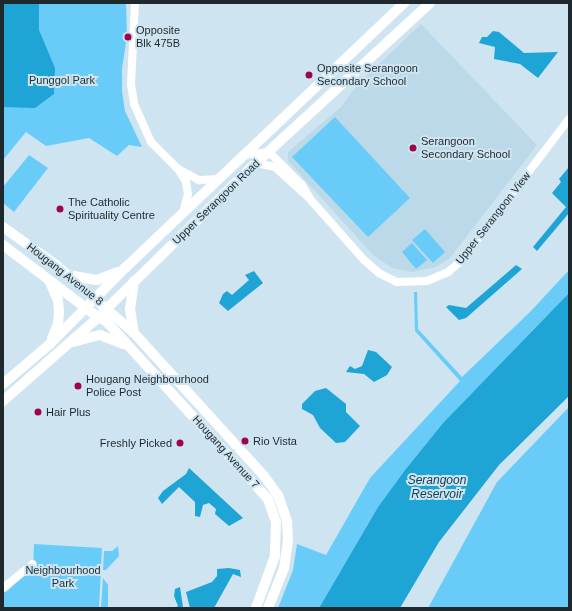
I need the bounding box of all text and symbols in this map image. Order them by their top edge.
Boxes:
place label: Opposite Blk 475B [136,24,180,50]
marker: Opposite Blk 475B [123,32,133,42]
place label: Opposite Serangoon Secondary School [317,62,418,88]
marker: Opposite Serangoon Secondary School [304,70,314,80]
park label: Punggol Park [29,73,95,87]
place label: Serangoon Secondary School [421,135,510,161]
marker: Serangoon Secondary School [408,143,418,153]
street label: Upper Serangoon Road [170,157,262,247]
street label: Upper Serangoon View [453,169,533,267]
place label: The Catholic Spirituality Centre [68,196,155,222]
marker: The Catholic Spirituality Centre [55,204,65,214]
street label: Hougang Avenue 8 [24,240,106,308]
place label: Hougang Neighbourhood Police Post [86,373,209,399]
marker: Hougang Neighbourhood Police Post [73,381,83,391]
place label: Hair Plus [46,405,91,419]
marker: Hair Plus [33,407,43,417]
street label: Hougang Avenue 7 [190,413,262,491]
place label: Rio Vista [253,434,297,448]
place label: Freshly Picked [100,436,172,450]
marker: Rio Vista [240,436,250,446]
marker: Freshly Picked [175,438,185,448]
water label: Serangoon Reservoir [408,474,466,502]
park label: Neighbourhood Park [25,564,101,590]

